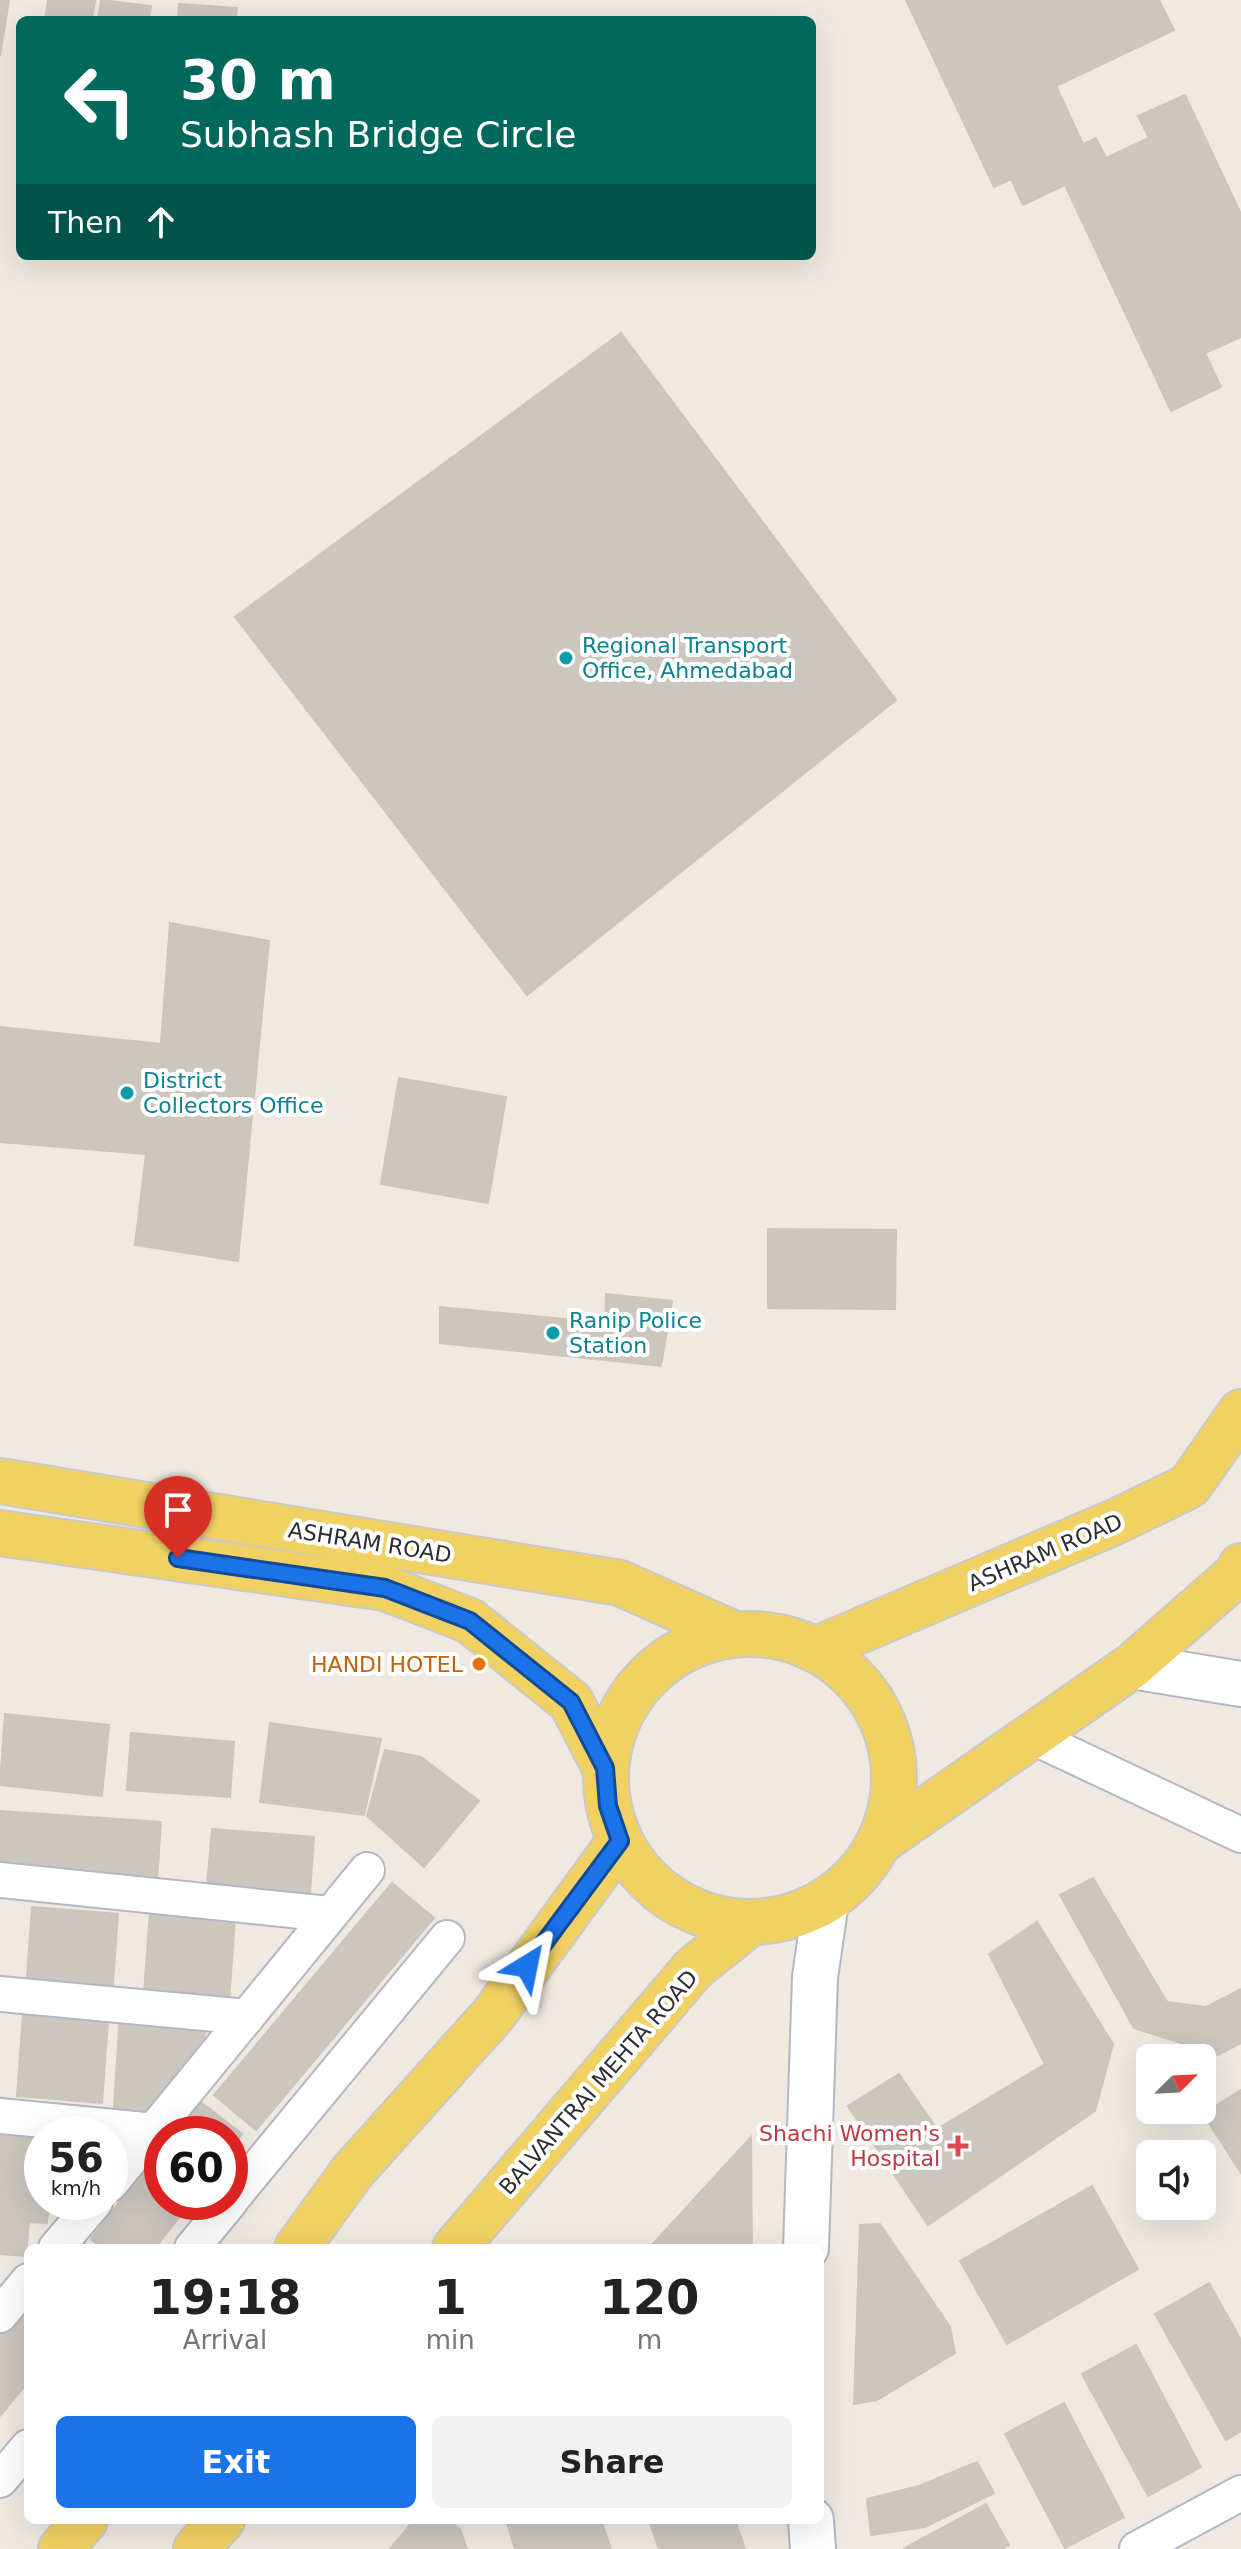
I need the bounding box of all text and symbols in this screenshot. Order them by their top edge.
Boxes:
text: 30 m [180,47,336,112]
icon: left [48,48,152,152]
text: Subhash Bridge Circle [180,114,576,155]
icon: ahead [139,200,183,244]
text: Then [48,205,123,240]
place label: Regional Transport Office, Ahmedabad [582,633,793,683]
marker: Regional Transport Office, Ahmedabad [557,649,575,667]
place label: District Collectors Office [143,1068,323,1118]
marker: District Collectors Office [118,1084,136,1102]
place label: Ranip Police Station [569,1308,702,1358]
marker: Ranip Police Station [544,1324,562,1342]
pin [144,1476,212,1558]
icon: arrive [156,1488,200,1532]
street label: ASHRAM ROAD [964,1509,1126,1596]
street label: ASHRAM ROAD [286,1517,453,1568]
place label: HANDI HOTEL [311,1652,464,1677]
marker: HANDI HOTEL [470,1655,488,1673]
position arrow [485,1924,569,2008]
street label: BALVANTRAI MEHTA ROAD [494,1965,703,2200]
north arrow [1136,2044,1216,2124]
map controls [1136,2044,1216,2220]
speed limit sign: 60 [144,2116,248,2220]
place label: Shachi Women's Hospital [759,2121,940,2171]
text: 56 [48,2135,104,2181]
marker: Shachi Women's Hospital [947,2135,969,2157]
button: sound [1136,2140,1216,2220]
text: km/h [51,2176,101,2200]
text: 19:18 [148,2269,301,2325]
text: 1 [434,2269,467,2325]
text: 120 [599,2269,699,2325]
text: Arrival [183,2325,267,2355]
text: min [426,2325,475,2355]
text: m [637,2325,662,2355]
button: Exit [56,2416,416,2508]
button: Share [432,2416,792,2508]

